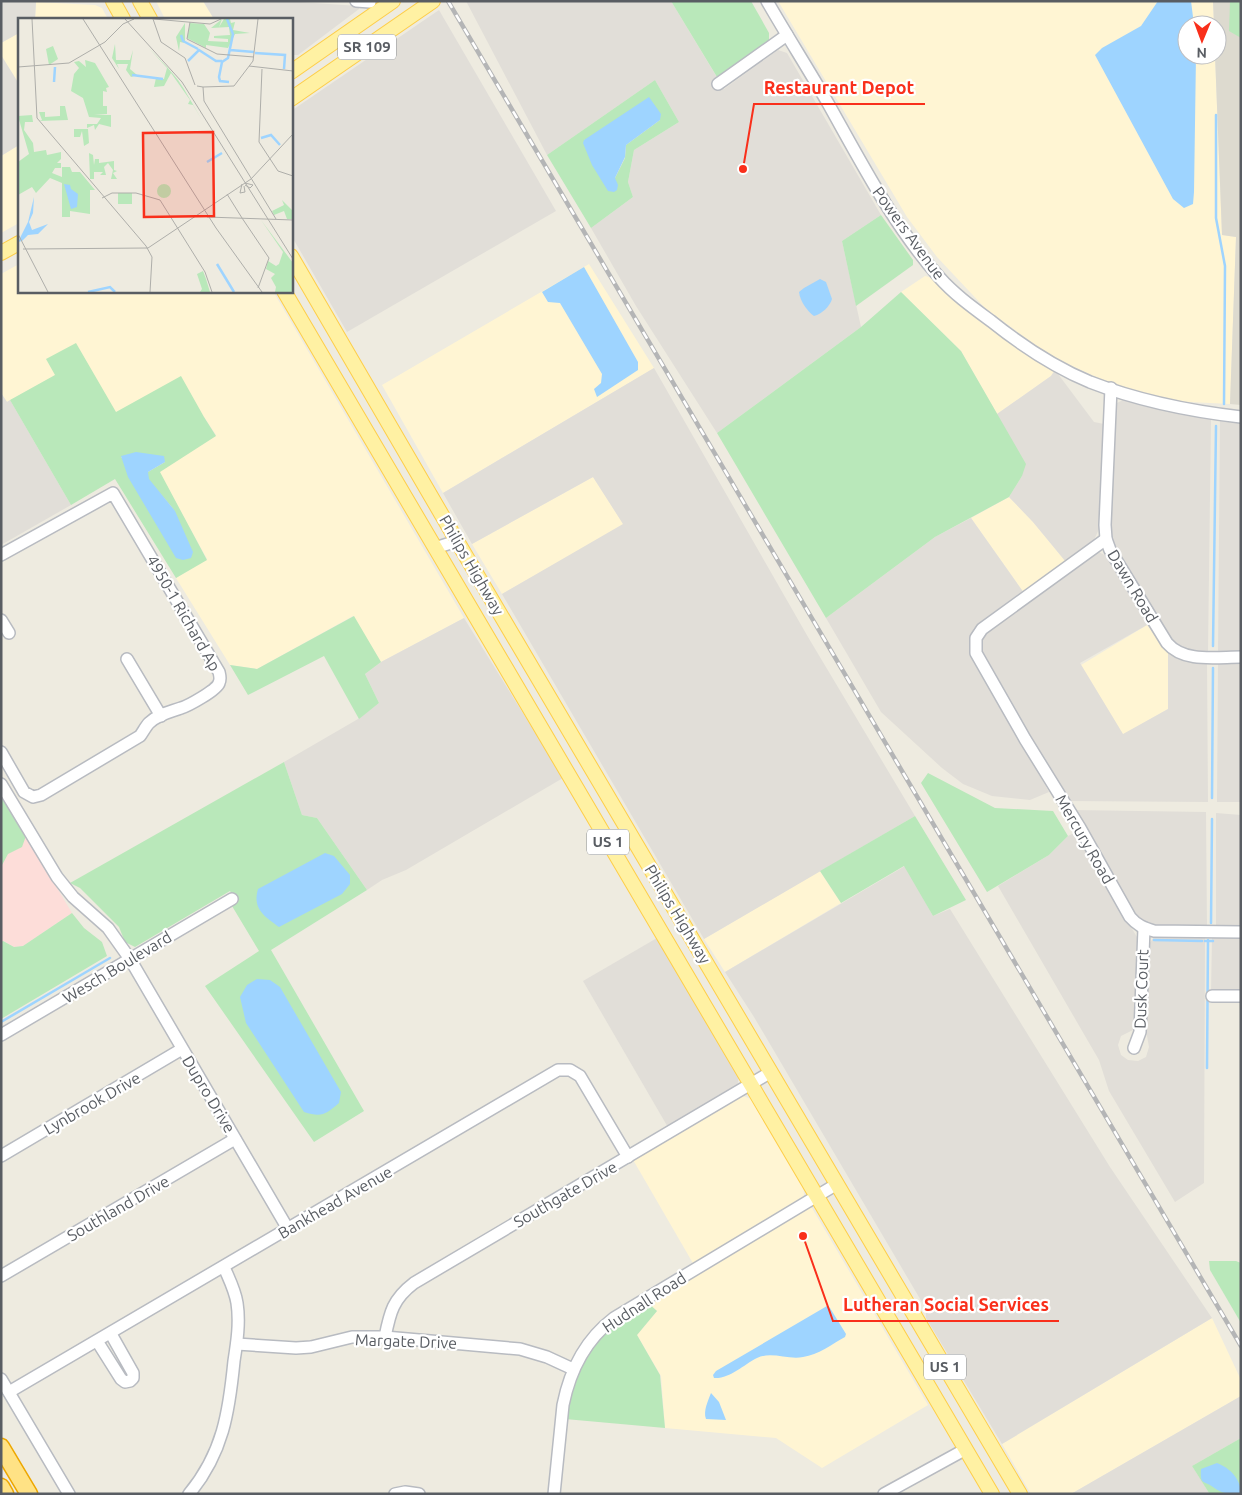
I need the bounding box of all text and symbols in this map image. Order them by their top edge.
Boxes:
north arrow [1177,15,1227,65]
inset map [18,18,292,292]
road number: SR 109 [338,34,396,60]
text: N [1196,45,1207,61]
callout: Restaurant Depot [754,71,925,104]
text: Restaurant Depot [764,77,915,97]
street label: Powers Avenue [869,183,949,283]
street label: Philips Highway [436,512,508,618]
street label: Dawn Road [1104,546,1162,626]
street label: 4950-1 Richard Ap [143,552,225,674]
street label: Mercury Road [1052,791,1118,887]
road number: US 1 [587,830,629,854]
street label: Philips Highway [641,861,715,967]
street label: Wesch Boulevard [59,927,175,1007]
street label: Dusk Court [1131,948,1151,1029]
street label: Dupro Drive [179,1052,239,1136]
street label: Lynbrook Drive [41,1068,143,1138]
street label: Southgate Drive [510,1157,620,1231]
street label: Bankhead Avenue [275,1162,395,1242]
street label: Southland Drive [64,1172,172,1244]
street label: Hudnall Road [599,1268,689,1336]
callout: Lutheran Social Services [833,1288,1059,1321]
text: Lutheran Social Services [843,1294,1049,1314]
street label: Margate Drive [355,1330,457,1352]
road number: US 1 [924,1354,966,1380]

